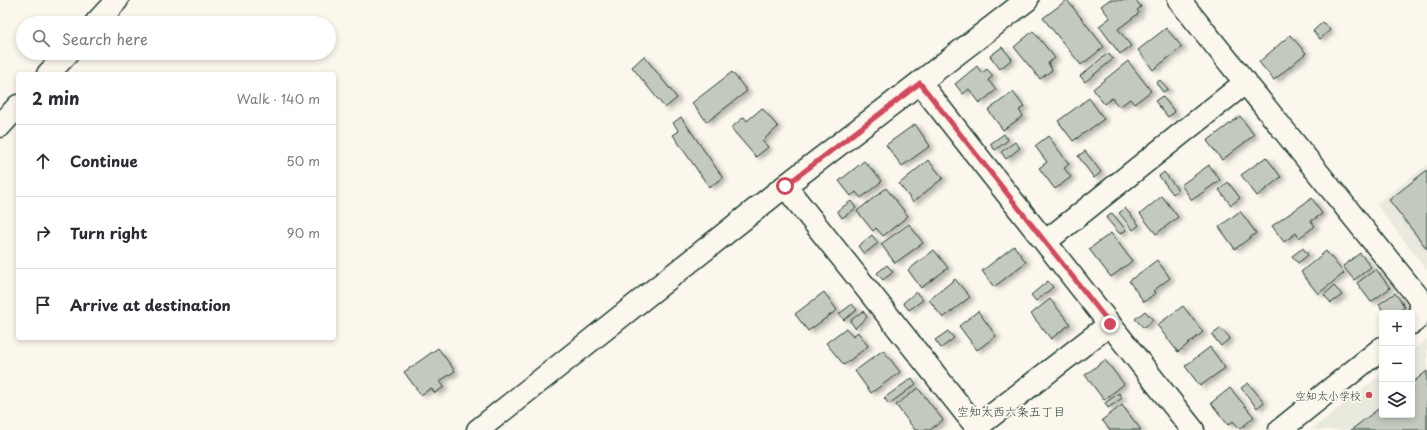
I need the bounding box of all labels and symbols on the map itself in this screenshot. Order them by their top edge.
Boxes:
route start [776,177,794,195]
route end [1101,315,1119,333]
place label: 空知太小学校 [1295,387,1361,404]
marker: 空知太小学校 [1364,390,1374,400]
district label: 空知太西六条五丁目 [957,402,1065,420]

